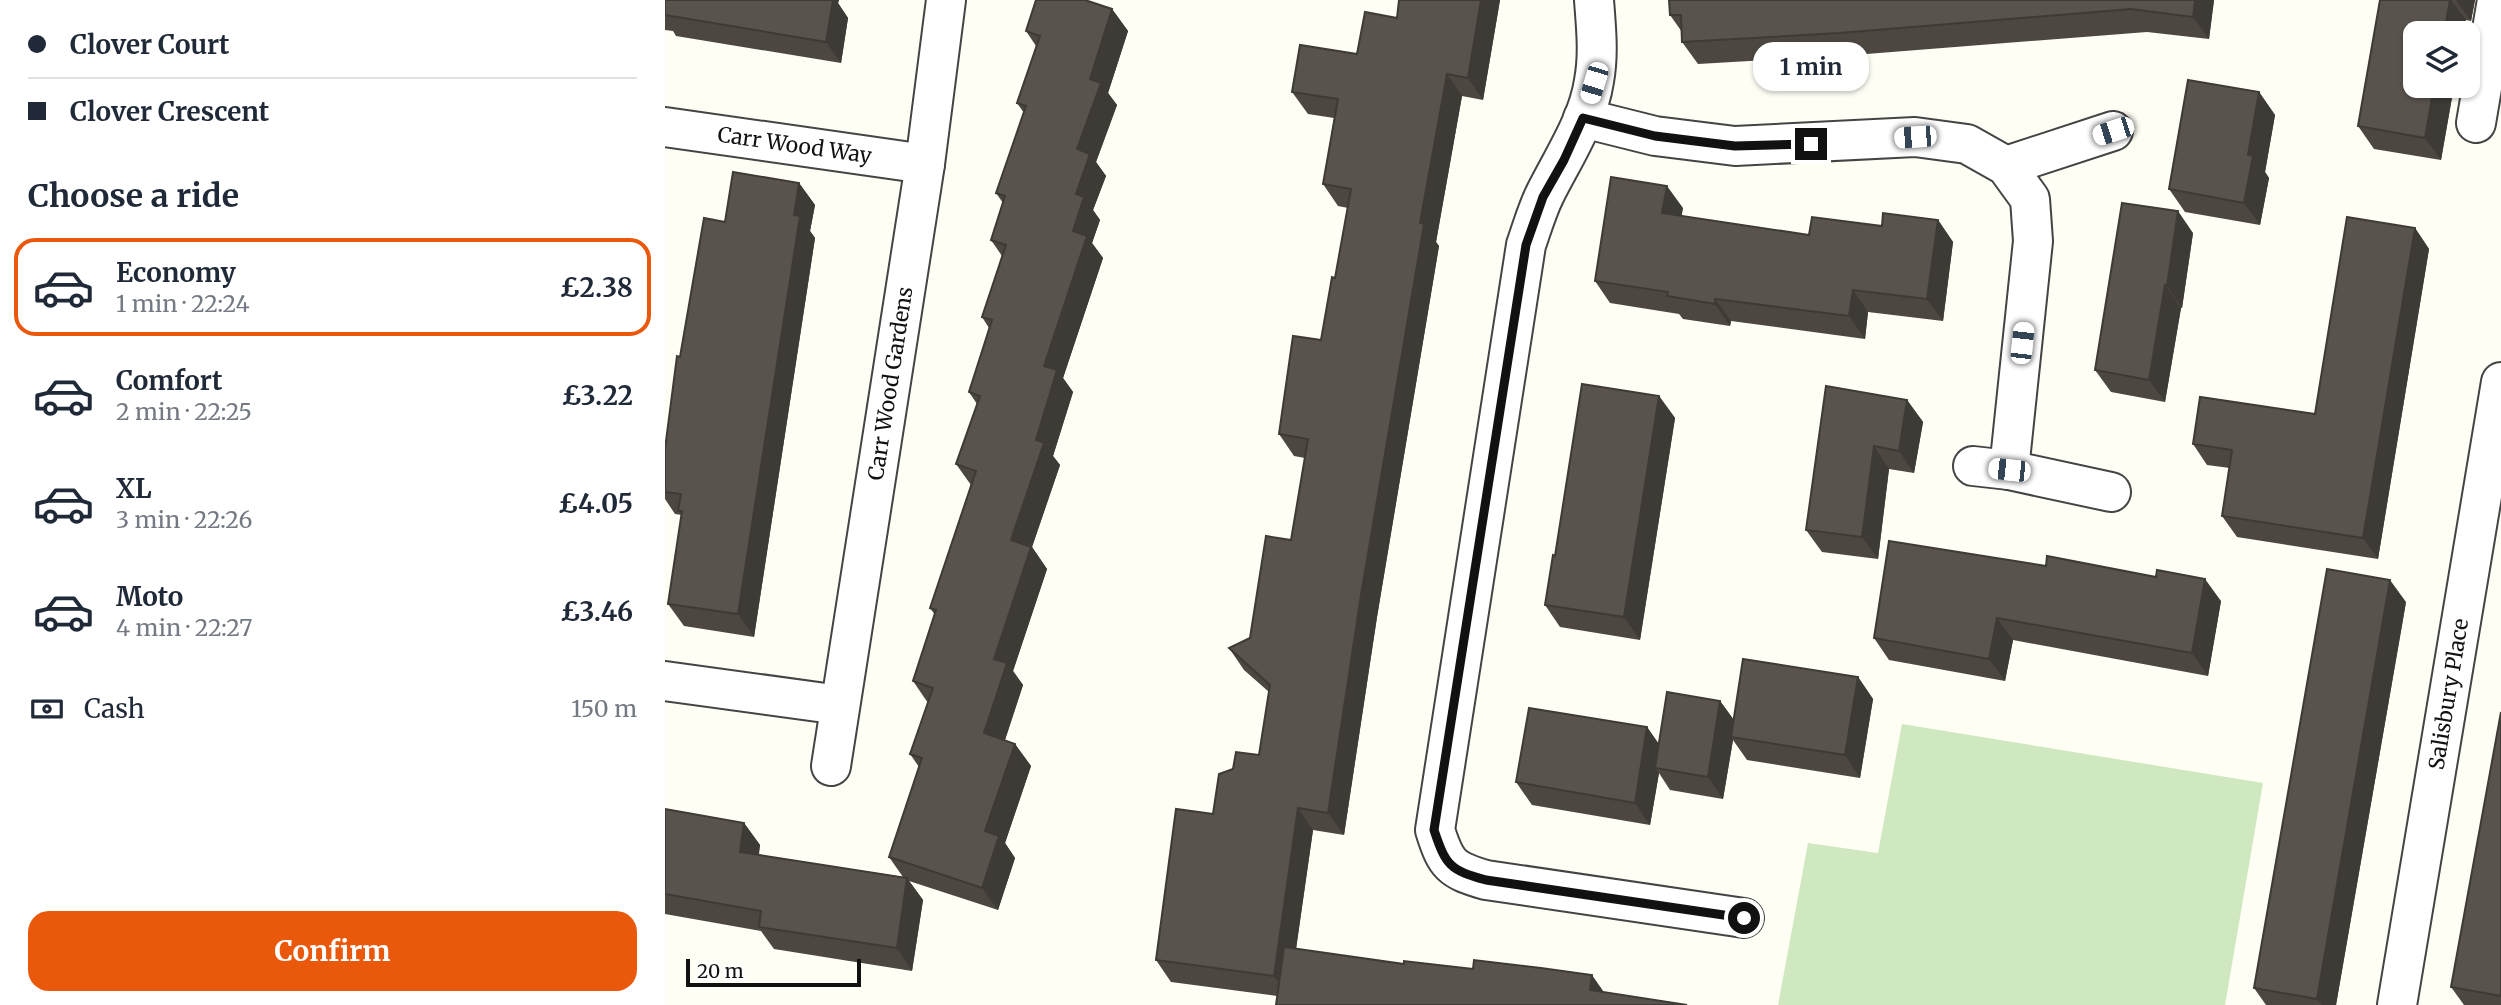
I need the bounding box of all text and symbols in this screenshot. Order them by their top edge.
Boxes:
map controls [2403,21,2480,98]
button: layers [2403,21,2480,98]
text: Clover Court [70,28,230,61]
callout: 1 min [1753,43,1869,92]
text: 1 min [1780,52,1842,81]
car [1578,60,1611,106]
text: Clover Crescent [70,95,269,128]
car [2090,115,2137,147]
street label: Carr Wood Way [716,121,874,169]
car [1894,125,1937,149]
route end [1795,128,1827,160]
text: Choose a ride [28,176,239,216]
icon: car [32,256,95,319]
text: Economy [116,256,236,289]
text: £2.38 [560,271,633,304]
street label: Carr Wood Gardens [862,285,919,482]
text: 1 min · 22:24 [116,289,250,318]
car [2010,321,2035,365]
icon: car [32,364,95,427]
text: Comfort [116,364,222,397]
text: £3.22 [562,379,633,412]
text: 2 min · 22:25 [116,397,252,426]
car [1988,457,2031,483]
icon: car [32,472,95,535]
text: XL [116,472,152,505]
text: £4.05 [558,487,633,520]
text: 3 min · 22:26 [116,505,252,534]
icon: car [32,580,95,643]
text: Moto [116,580,183,613]
text: £3.46 [560,595,633,628]
text: 4 min · 22:27 [116,613,252,642]
street label: Salisbury Place [2422,617,2474,772]
icon: cash [28,690,66,728]
text: Cash [84,692,145,725]
text: 150 m [571,694,637,723]
route start [1728,902,1760,934]
button: Confirm [28,911,637,991]
scale bar [686,956,861,988]
text: 20 m [697,959,744,983]

